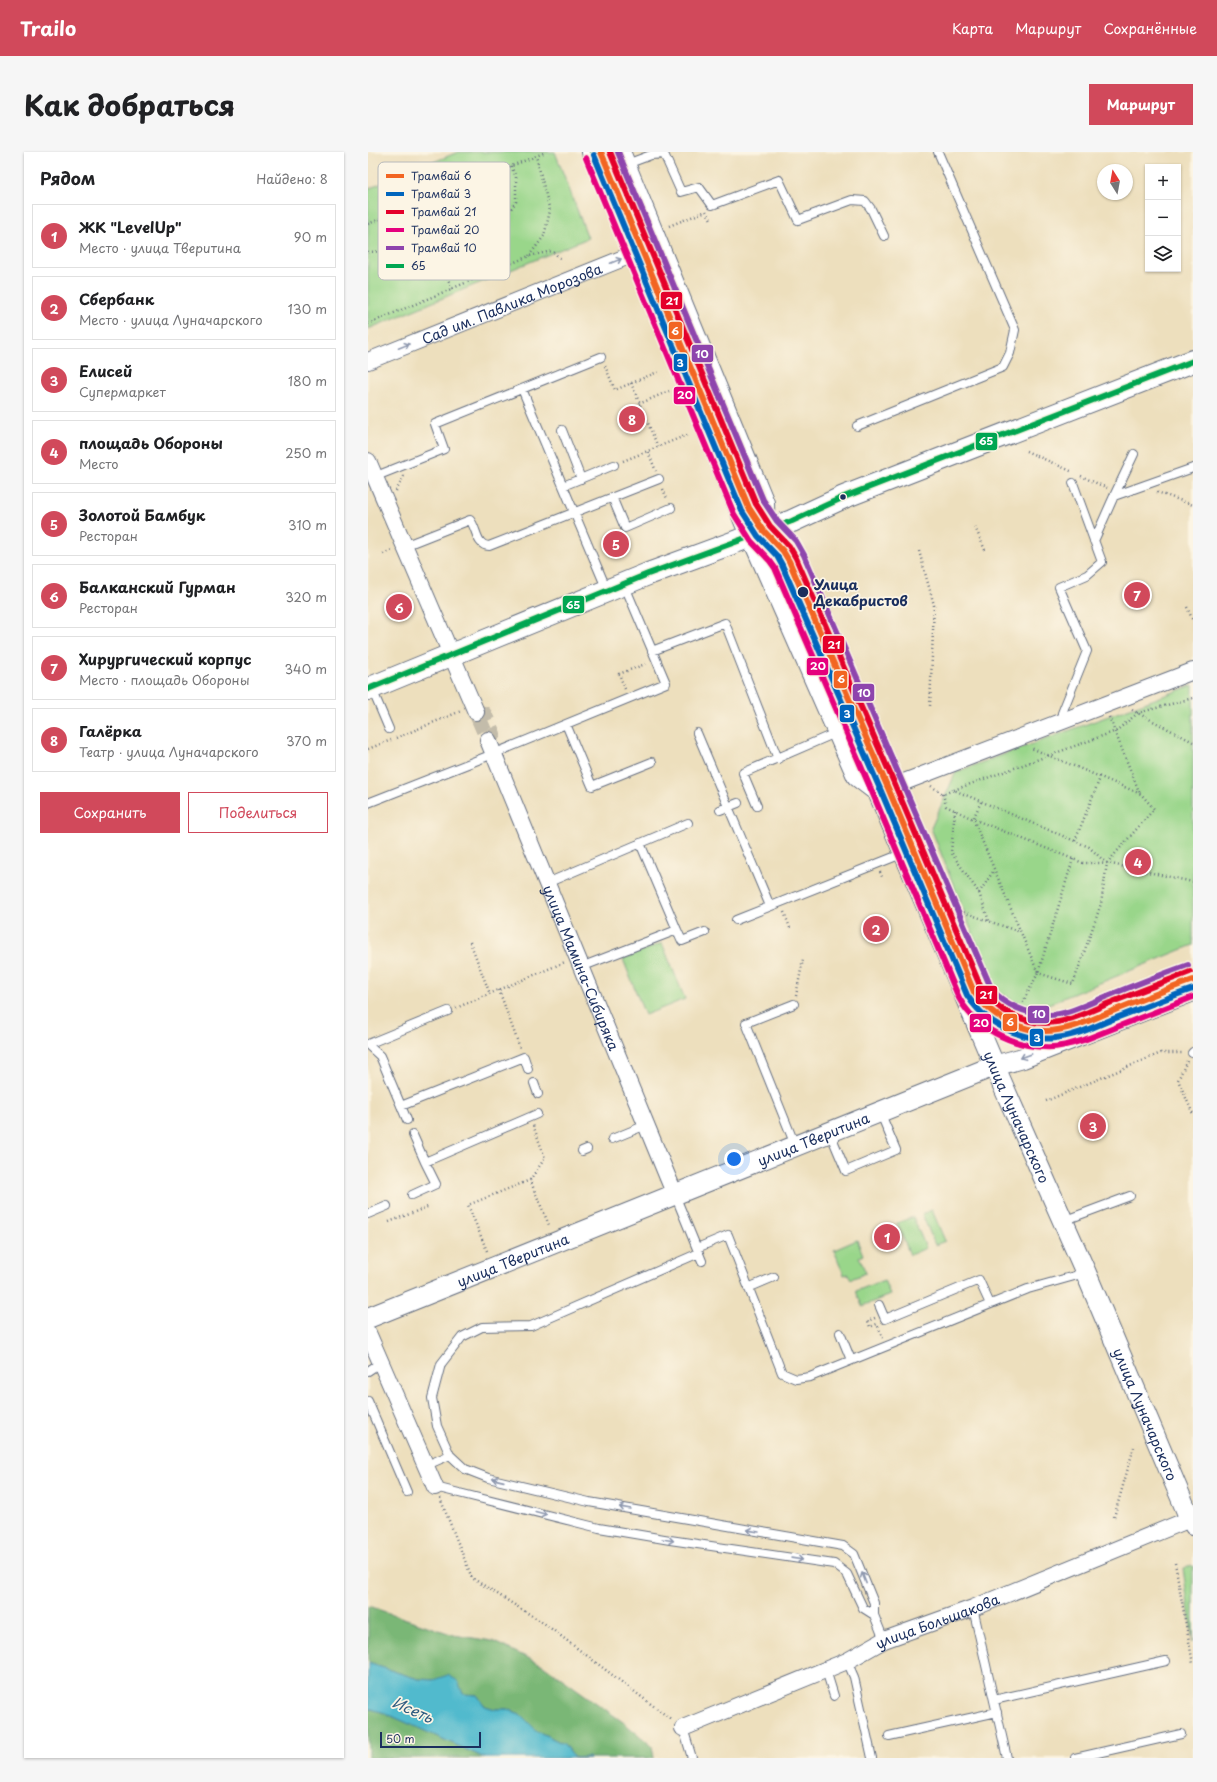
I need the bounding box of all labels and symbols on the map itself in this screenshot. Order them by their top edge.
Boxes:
legend [378,162,510,280]
north arrow [1097,164,1133,200]
text: Трамвай 6 [411,167,472,184]
text: Трамвай 3 [411,185,471,202]
text: Трамвай 21 [411,203,476,220]
text: Трамвай 20 [411,221,479,238]
text: Трамвай 10 [411,239,477,256]
text: 65 [411,257,426,274]
street label: Сад им. Павлика Морозова [418,257,605,349]
one-way arrow [609,257,621,265]
line badge: 21 [660,291,683,310]
text: 21 [666,292,678,309]
line badge: 6 [668,321,683,340]
text: 6 [671,322,679,339]
one-way arrow [398,342,410,350]
line badge: 10 [691,344,714,363]
text: 10 [695,345,709,362]
line badge: 3 [673,353,688,372]
text: 3 [676,354,684,371]
line badge: 20 [673,386,696,405]
text: 20 [677,386,693,403]
pin: 8 [619,404,645,434]
line badge: 65 [975,432,998,451]
text: 65 [979,432,993,449]
unlabelled marker [838,492,848,502]
pin: 5 [603,529,629,559]
place label: Улица Декабристов [813,574,908,611]
pin: 7 [1124,580,1150,610]
marker: Улица Декабристов [796,585,810,599]
pin: 6 [386,592,412,622]
line badge: 65 [562,595,585,614]
text: 65 [566,596,580,613]
line badge: 21 [822,635,845,654]
text: 21 [828,636,840,653]
line badge: 20 [806,657,829,676]
text: 20 [810,657,826,674]
line badge: 6 [833,670,848,689]
text: 6 [837,670,845,687]
line badge: 10 [852,683,875,702]
text: 10 [857,684,871,701]
line badge: 3 [839,704,855,723]
text: 3 [843,705,851,722]
pin: 4 [1125,847,1151,877]
street label: улица Мамина-Сибиряка [538,881,625,1054]
pin: 2 [863,914,889,944]
line badge: 21 [975,985,998,1005]
text: 21 [980,986,992,1003]
line badge: 10 [1027,1005,1050,1024]
text: 10 [1032,1005,1046,1022]
line badge: 20 [969,1013,992,1033]
line badge: 6 [1002,1013,1018,1032]
text: 6 [1006,1013,1014,1030]
text: 20 [973,1014,989,1031]
line badge: 3 [1029,1028,1044,1047]
text: 3 [1033,1029,1041,1046]
street label: улица Луначарского [979,1047,1055,1186]
one-way arrow [1020,1053,1033,1060]
street label: улица Тверитина [754,1107,873,1171]
pin: 3 [1080,1111,1106,1141]
your location [724,1149,744,1169]
pin: 1 [874,1222,900,1252]
street label: улица Тверитина [454,1228,572,1292]
street label: улица Луначарского [1108,1344,1183,1484]
one-way arrow [492,1476,505,1483]
one-way arrow [619,1504,632,1512]
one-way arrow [534,1510,547,1518]
one-way arrow [747,1526,760,1534]
one-way arrow [661,1536,674,1544]
one-way arrow [790,1555,803,1563]
one-way arrow [859,1572,867,1584]
street label: улица Большакова [871,1588,1002,1654]
water label: Исеть [389,1690,438,1729]
scale bar [380,1730,481,1749]

